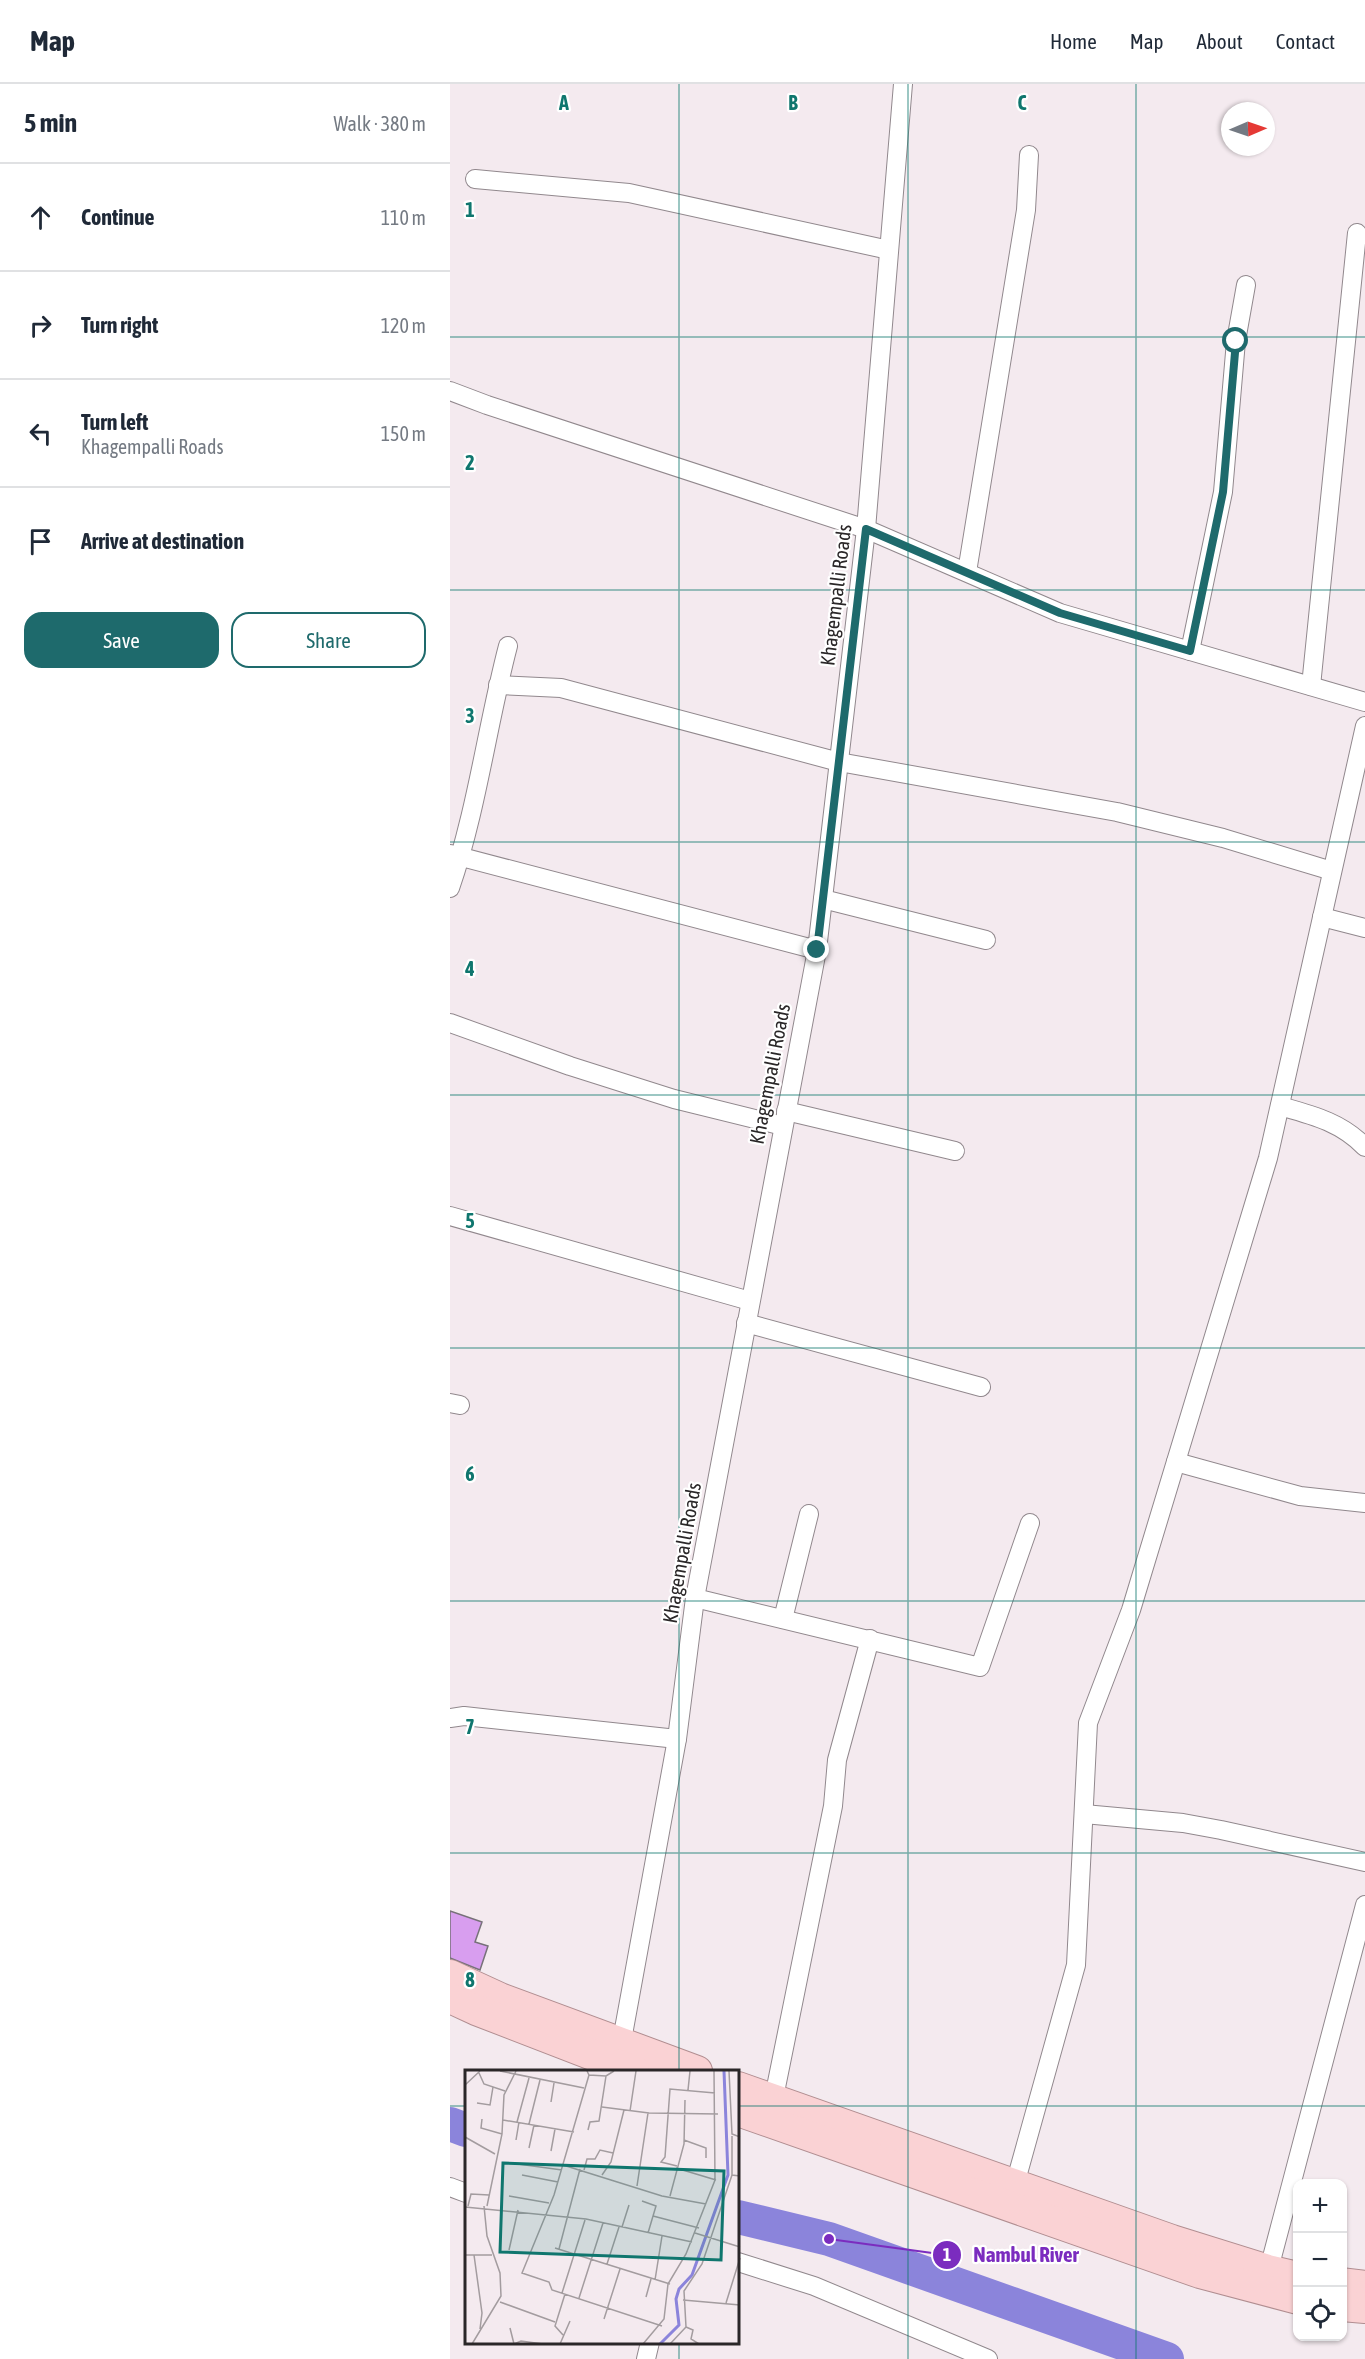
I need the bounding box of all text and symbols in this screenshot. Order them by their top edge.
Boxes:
text: Map [30,25,75,57]
text: Home [1050,29,1097,53]
text: Map [1130,29,1164,53]
text: About [1197,29,1243,53]
text: Contact [1276,29,1335,53]
text: A [558,91,569,114]
text: B [788,91,798,114]
text: C [1018,91,1027,114]
north arrow [1221,102,1275,156]
text: 5 min [24,108,77,138]
text: Walk · 380 m [334,112,426,135]
text: 1 [465,198,475,221]
icon: ahead [24,201,57,234]
text: Continue [81,204,155,230]
text: 110 m [381,206,426,229]
icon: right [24,309,57,342]
text: Turn right [81,312,158,338]
text: 120 m [381,314,426,337]
route start [1222,327,1248,353]
text: Turn left [81,409,148,435]
icon: left [24,417,57,450]
text: 150 m [381,422,426,445]
text: Khagempalli Roads [81,435,223,458]
text: 2 [465,451,475,474]
street label: Khagempalli Roads [815,523,856,667]
icon: arrive [24,525,57,558]
text: Arrive at destination [81,528,244,554]
button: Save [24,612,219,668]
button: Share [231,612,426,668]
text: 3 [465,704,475,727]
route end [803,936,829,962]
text: 4 [464,957,475,980]
street label: Khagempalli Roads [745,1002,794,1146]
text: 5 [465,1209,475,1232]
text: 6 [465,1462,475,1485]
street label: Khagempalli Roads [658,1481,705,1625]
text: 7 [465,1715,475,1738]
text: 8 [465,1968,475,1991]
inset map [465,2070,740,2344]
map controls [1293,2179,1347,2341]
button: + [1293,2179,1347,2233]
button: − [1293,2233,1347,2287]
callout: Nambul River [932,2235,1091,2274]
text: Nambul River [973,2242,1079,2266]
text: 1 [943,2244,951,2265]
button: locate [1293,2287,1347,2341]

